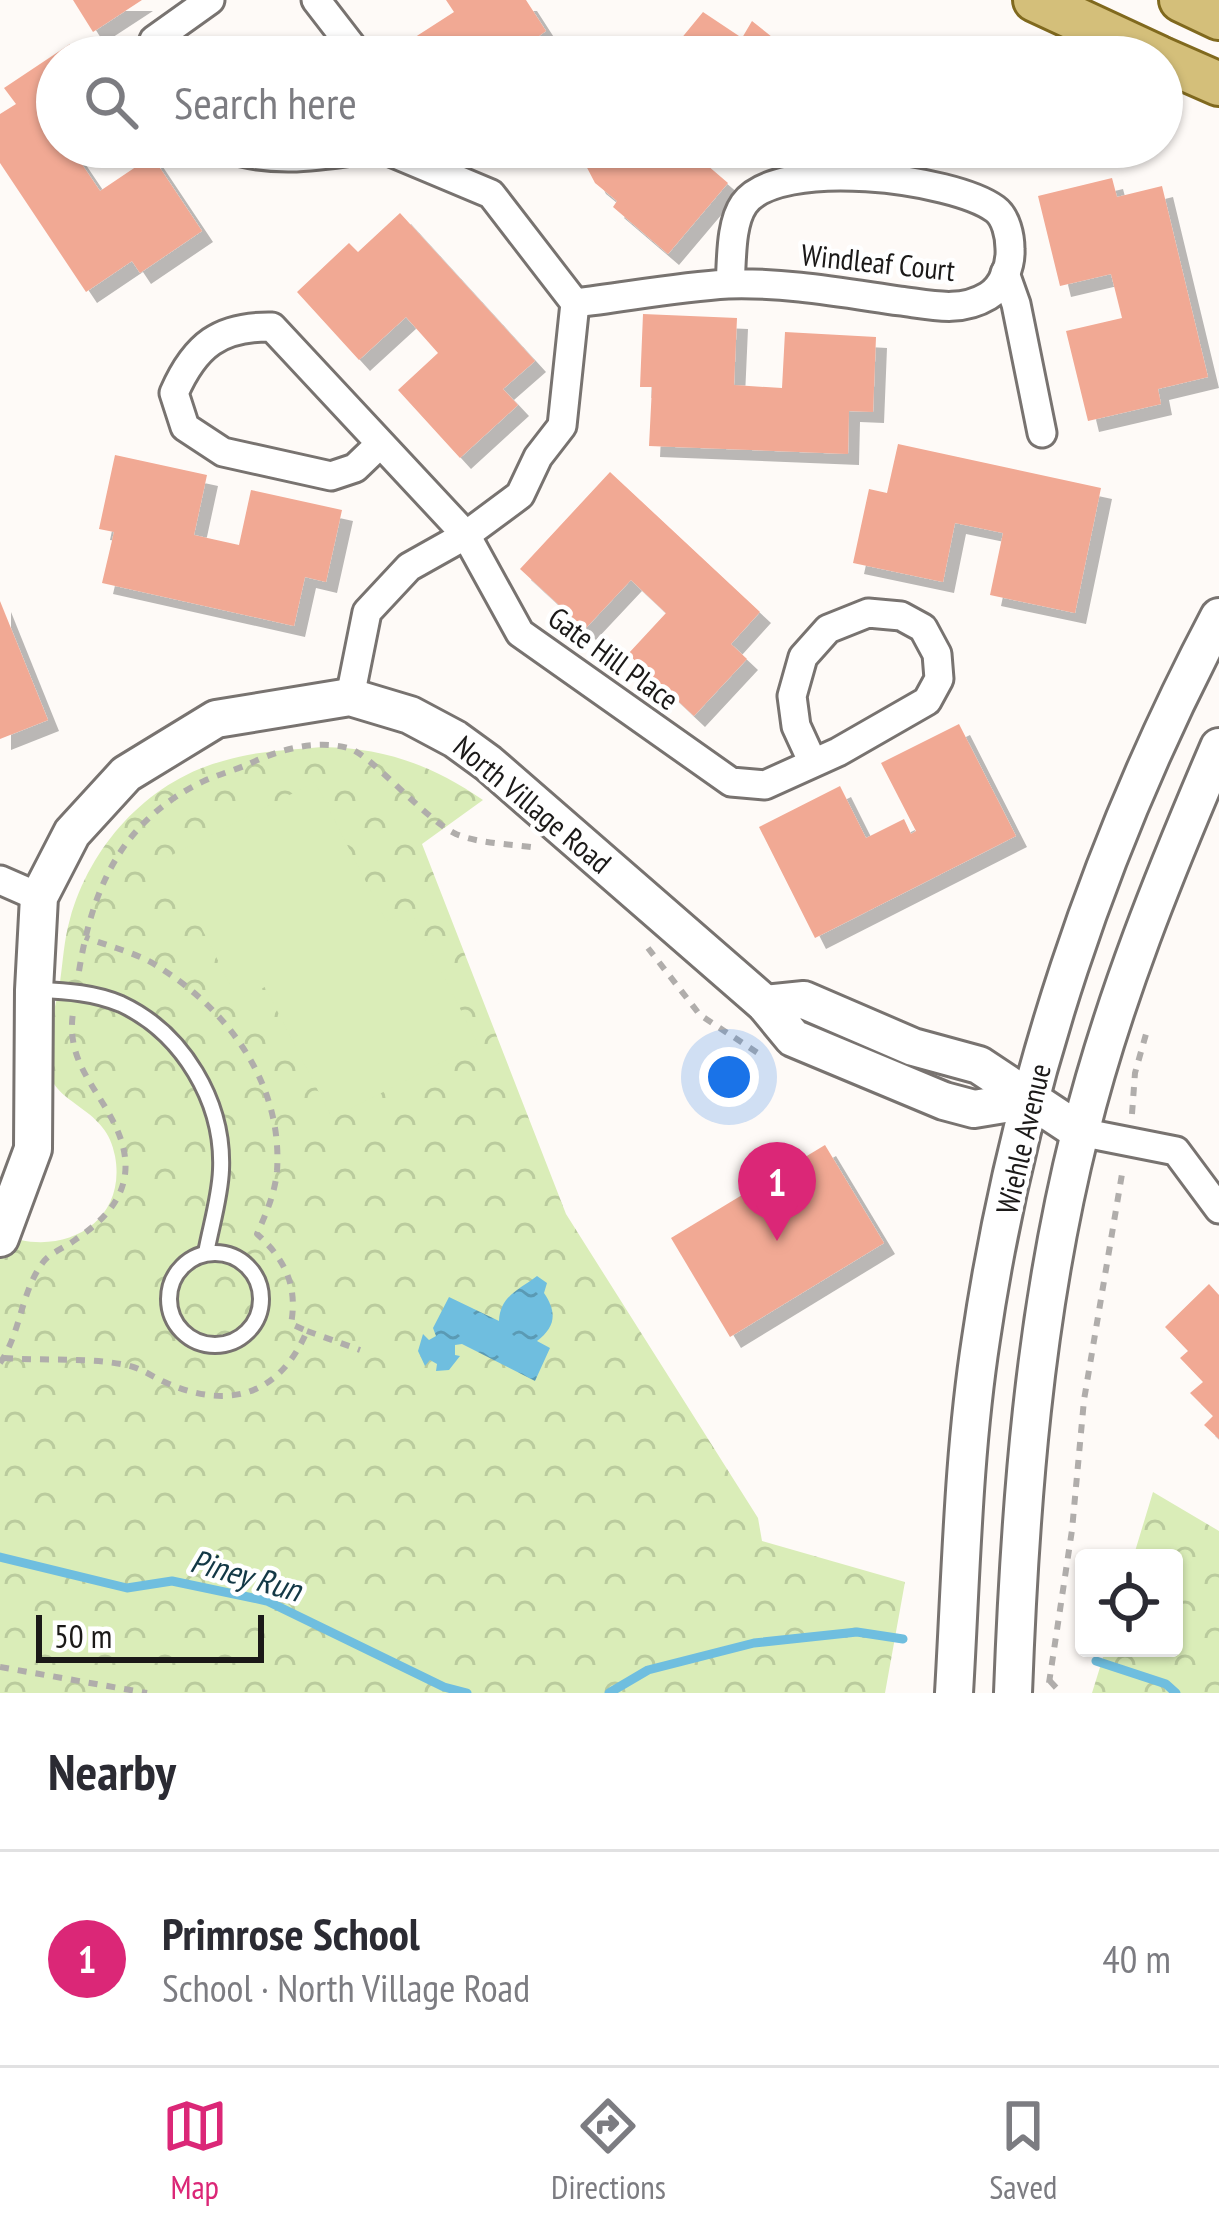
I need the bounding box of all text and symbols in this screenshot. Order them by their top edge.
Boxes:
search box [36,36,1183,168]
icon: search [78,69,144,135]
text: Search here [174,73,357,131]
street label: Windleaf Court [799,234,958,289]
street label: Gate Hill Place [541,597,687,718]
street label: North Village Road [446,726,620,881]
your location [699,1047,759,1107]
street label: Wiehle Avenue [986,1060,1059,1218]
pin: 1 [738,1142,816,1241]
water label: Piney Run [186,1538,308,1611]
map controls [1075,1549,1183,1657]
button: locate [1075,1549,1183,1657]
scale bar [36,1609,264,1662]
text: 50 m [54,1614,112,1657]
text: Nearby [48,1738,176,1804]
text: Primrose School [162,1904,420,1962]
text: 1 [78,1933,96,1984]
text: 40 m [1102,1933,1171,1984]
text: School · North Village Road [162,1962,530,2013]
tab: Map [162,2093,228,2208]
tab: Directions [551,2093,666,2208]
tab: Saved [989,2093,1057,2208]

